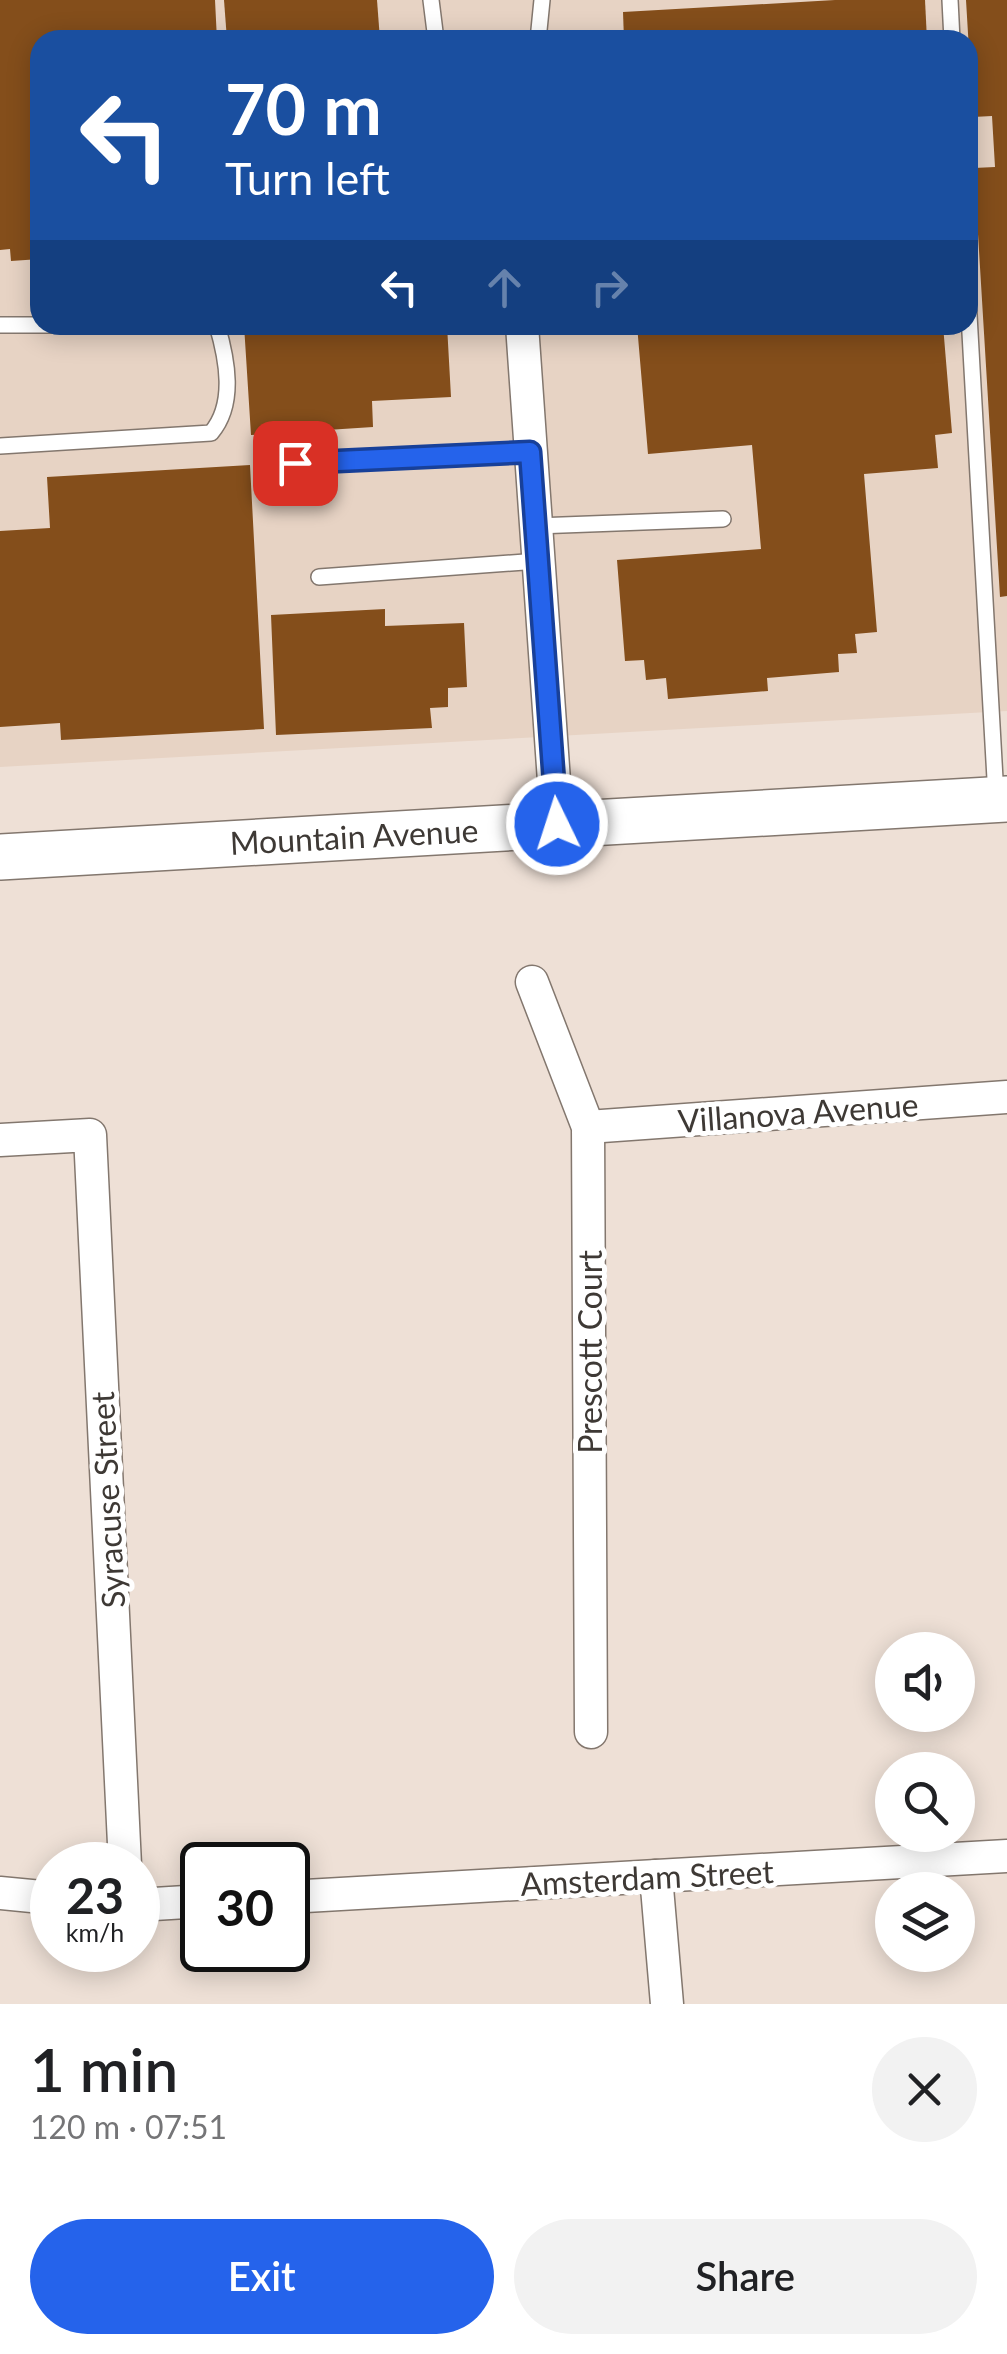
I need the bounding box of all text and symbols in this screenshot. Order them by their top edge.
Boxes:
text: 70 m [225,66,382,150]
icon: left [60,70,190,200]
text: Turn left [225,151,390,205]
icon: left [372,260,427,315]
icon: ahead [477,260,532,315]
icon: right [582,260,637,315]
pin [253,421,338,506]
icon: arrive [268,436,323,491]
position arrow [505,772,609,876]
street label: Mountain Avenue [229,810,479,862]
street label: Villanova Avenue [676,1084,920,1140]
street label: Prescott Court [570,1250,609,1454]
street label: Syracuse Street [82,1390,132,1609]
map controls [875,1632,975,1972]
button: sound [875,1632,975,1732]
button: search [875,1752,975,1852]
speed limit sign: 30 [180,1842,310,1972]
street label: Amsterdam Street [519,1851,775,1903]
text: 23 [66,1865,124,1925]
button: layers [875,1872,975,1972]
text: km/h [66,1917,124,1947]
text: 1 min [30,2033,178,2105]
button: close [872,2037,977,2142]
text: 120 m · 07:51 [30,2107,227,2146]
button: Exit [30,2219,494,2334]
button: Share [514,2219,977,2334]

